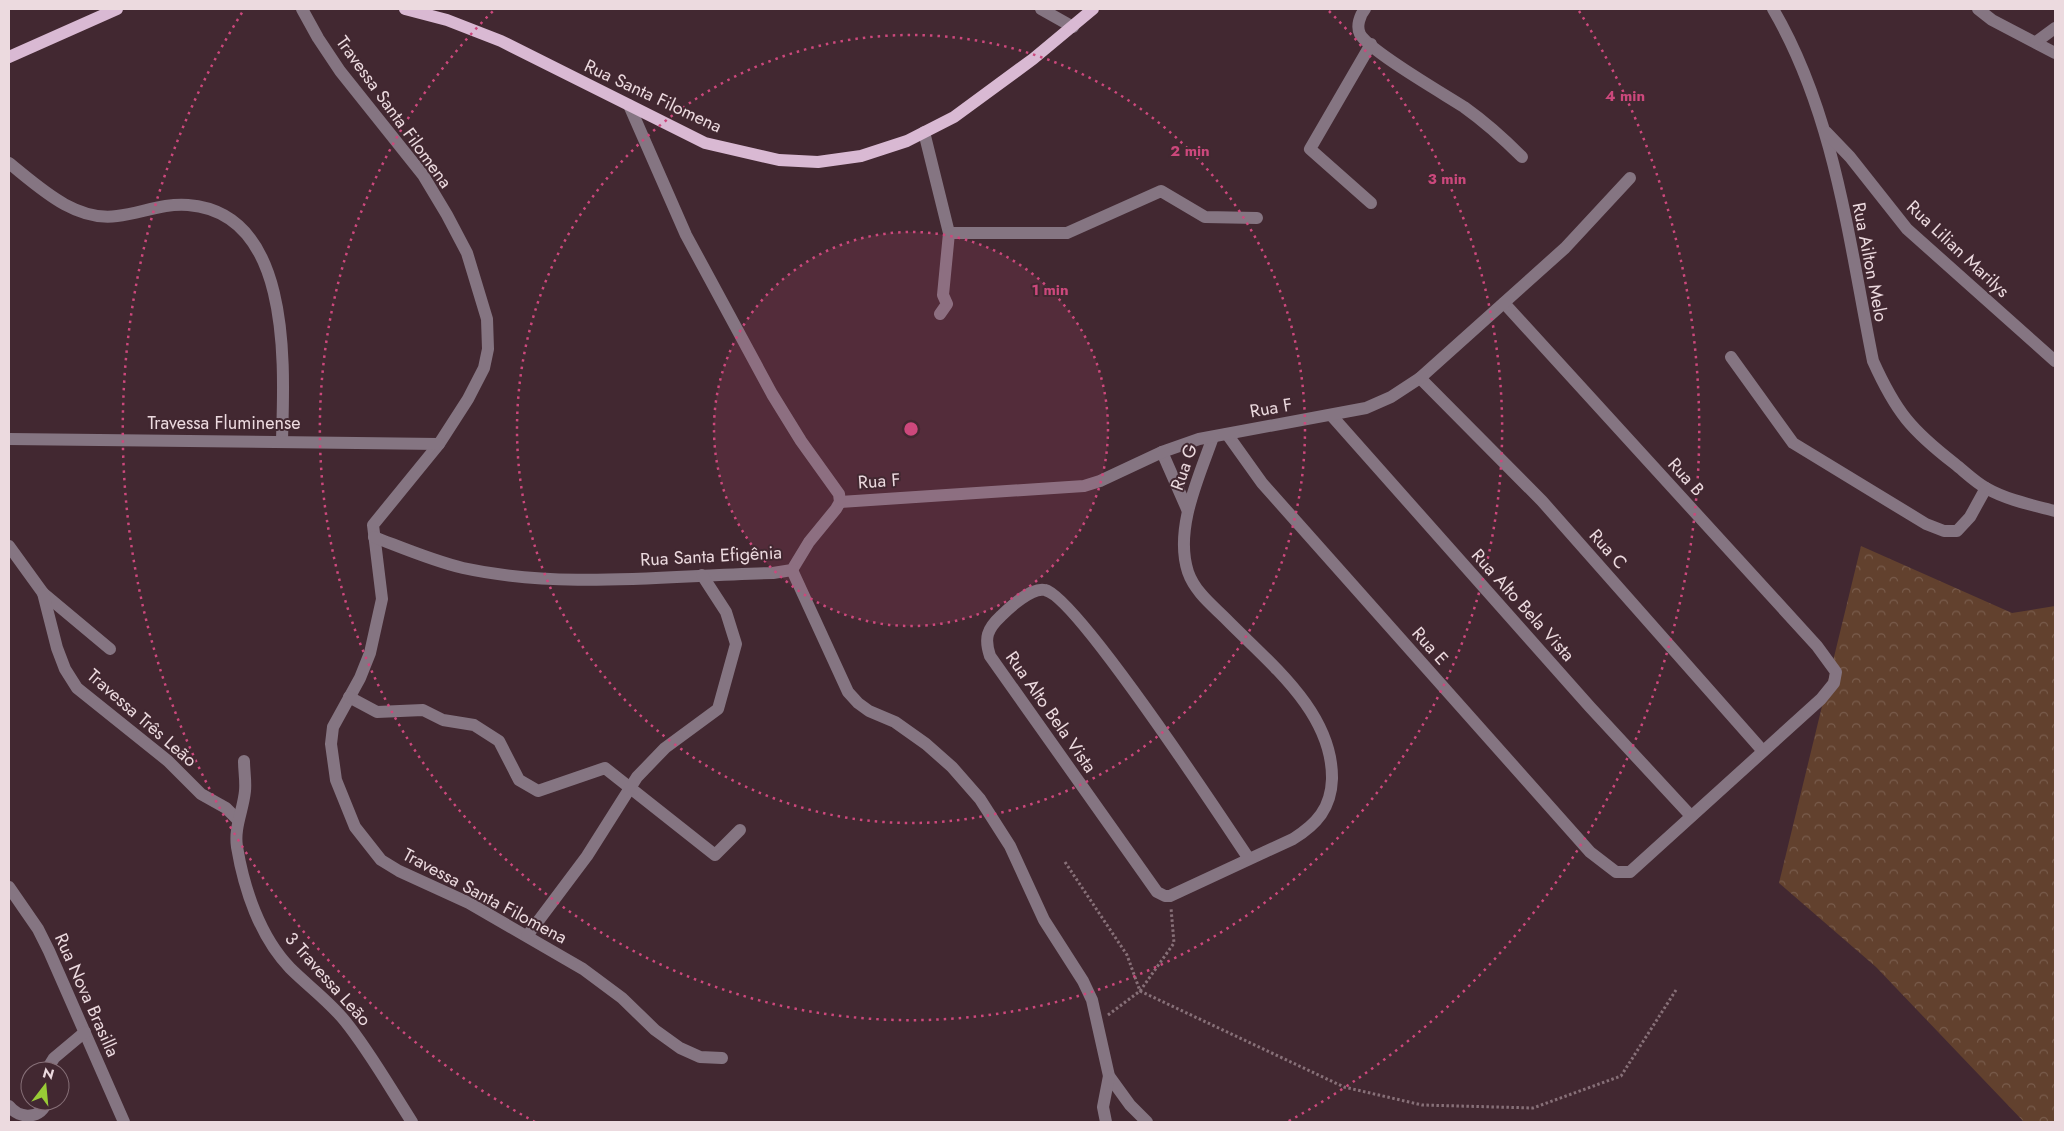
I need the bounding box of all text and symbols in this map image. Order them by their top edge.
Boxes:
street label: Travessa Santa Filomena [330,31,458,193]
street label: Rua Santa Filomena [580,53,726,139]
text: 4 min [1605,85,1645,107]
text: 2 min [1170,140,1210,162]
text: 3 min [1428,168,1466,190]
street label: Rua Lilian Marilys [1901,194,2015,304]
street label: Rua Ailton Melo [1846,200,1894,324]
text: 1 min [1031,279,1069,301]
street label: Rua F [1248,391,1294,425]
street label: Travessa Fluminense [147,410,301,436]
centre of rings [902,420,920,438]
street label: Rua G [1164,440,1204,494]
street label: Rua B [1662,452,1710,502]
street label: Rua F [857,467,901,495]
street label: Rua C [1583,523,1633,575]
street label: Rua Santa Efigênia [639,539,783,573]
street label: Rua Alto Bela Vista [1465,543,1581,667]
street label: Rua E [1406,621,1454,671]
street label: Rua Alto Bela Vista [999,646,1103,778]
street label: Travessa Três Leão [81,663,203,773]
street label: Travessa Santa Filomena [398,842,572,950]
street label: 3 Travessa Leão [279,926,377,1032]
street label: Rua Nova Brasilla [48,929,126,1061]
north arrow [20,1061,70,1111]
text: N [40,1062,57,1085]

